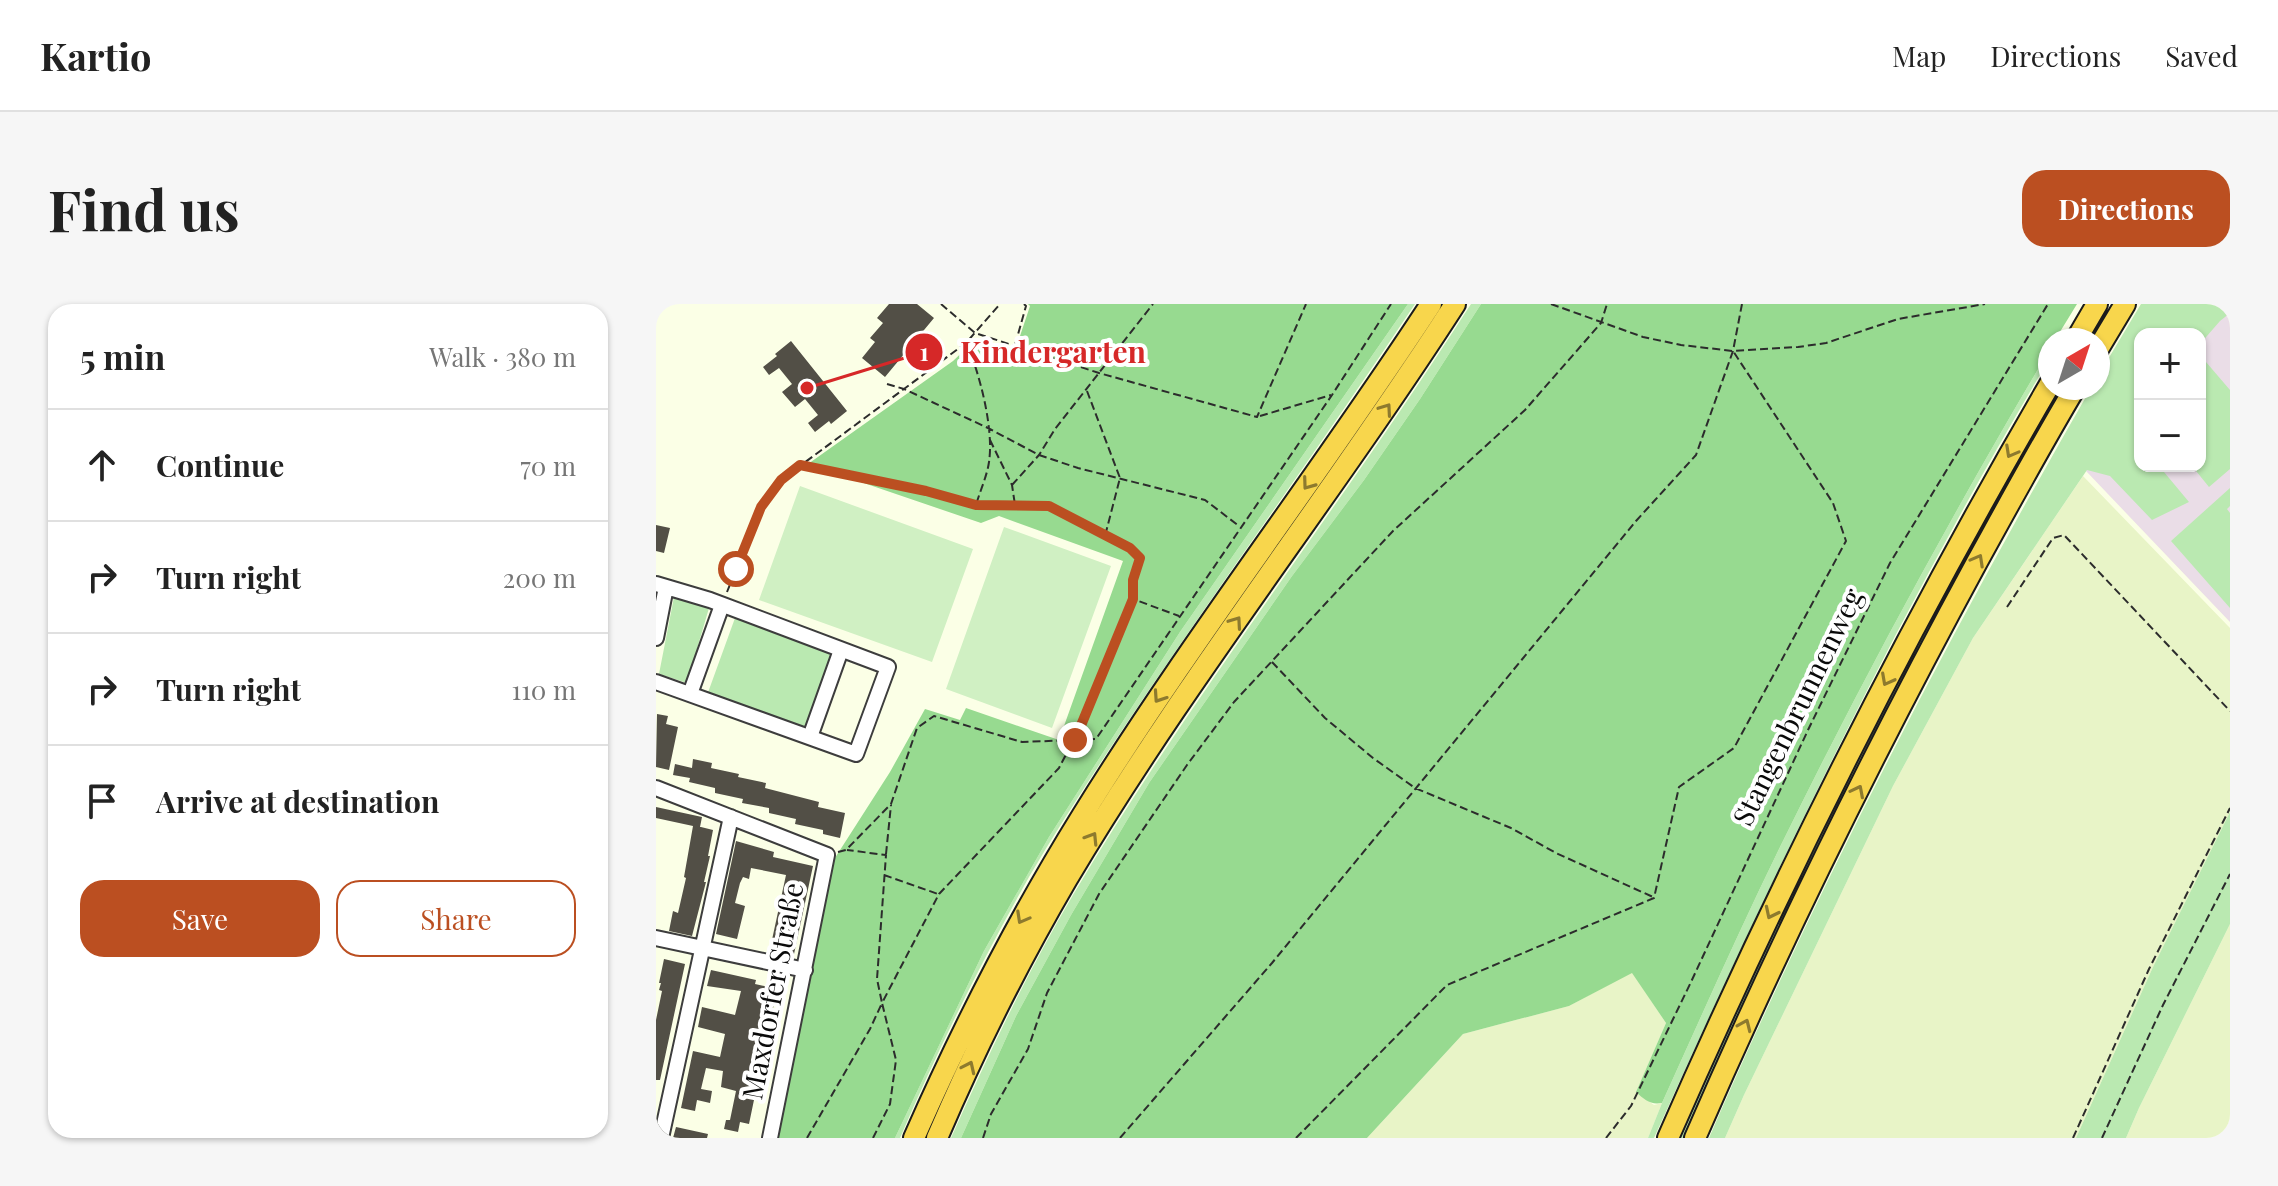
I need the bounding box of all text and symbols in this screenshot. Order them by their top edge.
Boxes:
text: Kartio [40,30,151,81]
text: Map [1892,37,1946,74]
text: Directions [1990,37,2121,74]
text: Saved [2165,37,2238,74]
button: Directions [2022,170,2230,247]
text: Find us [48,171,240,246]
callout: Kindergarten [904,325,1162,379]
north arrow [2038,328,2110,400]
map controls [2134,328,2206,472]
button: + [2134,328,2206,400]
text: Kindergarten [960,331,1146,371]
text: 5 min [80,333,165,379]
text: 1 [919,335,929,367]
text: Walk · 380 m [429,339,576,374]
button: − [2134,400,2206,472]
one-way arrow [1376,403,1391,417]
icon: ahead [80,443,124,487]
one-way arrow [2005,443,2021,457]
text: Continue [156,445,284,485]
text: 70 m [520,448,576,483]
one-way arrow [1303,476,1318,490]
route start [718,551,754,587]
one-way arrow [1969,554,1984,569]
icon: right [80,555,124,599]
text: Turn right [156,557,301,597]
text: 200 m [503,560,576,595]
street label: Stangenbrunnenweg [1723,581,1870,831]
one-way arrow [1226,616,1241,630]
icon: right [80,667,124,711]
text: Turn right [156,669,301,709]
text: 110 m [512,672,576,707]
one-way arrow [1881,672,1896,686]
one-way arrow [1154,689,1169,703]
route end [1057,722,1093,758]
icon: arrive [80,779,124,823]
text: Arrive at destination [156,781,439,821]
one-way arrow [1848,784,1863,799]
one-way arrow [1083,832,1098,847]
street label: Maxdorfer Straße [732,879,811,1102]
button: Save [80,880,320,957]
button: Share [336,880,576,957]
one-way arrow [1765,904,1781,919]
one-way arrow [1016,909,1032,924]
one-way arrow [1736,1019,1752,1033]
one-way arrow [959,1060,975,1075]

